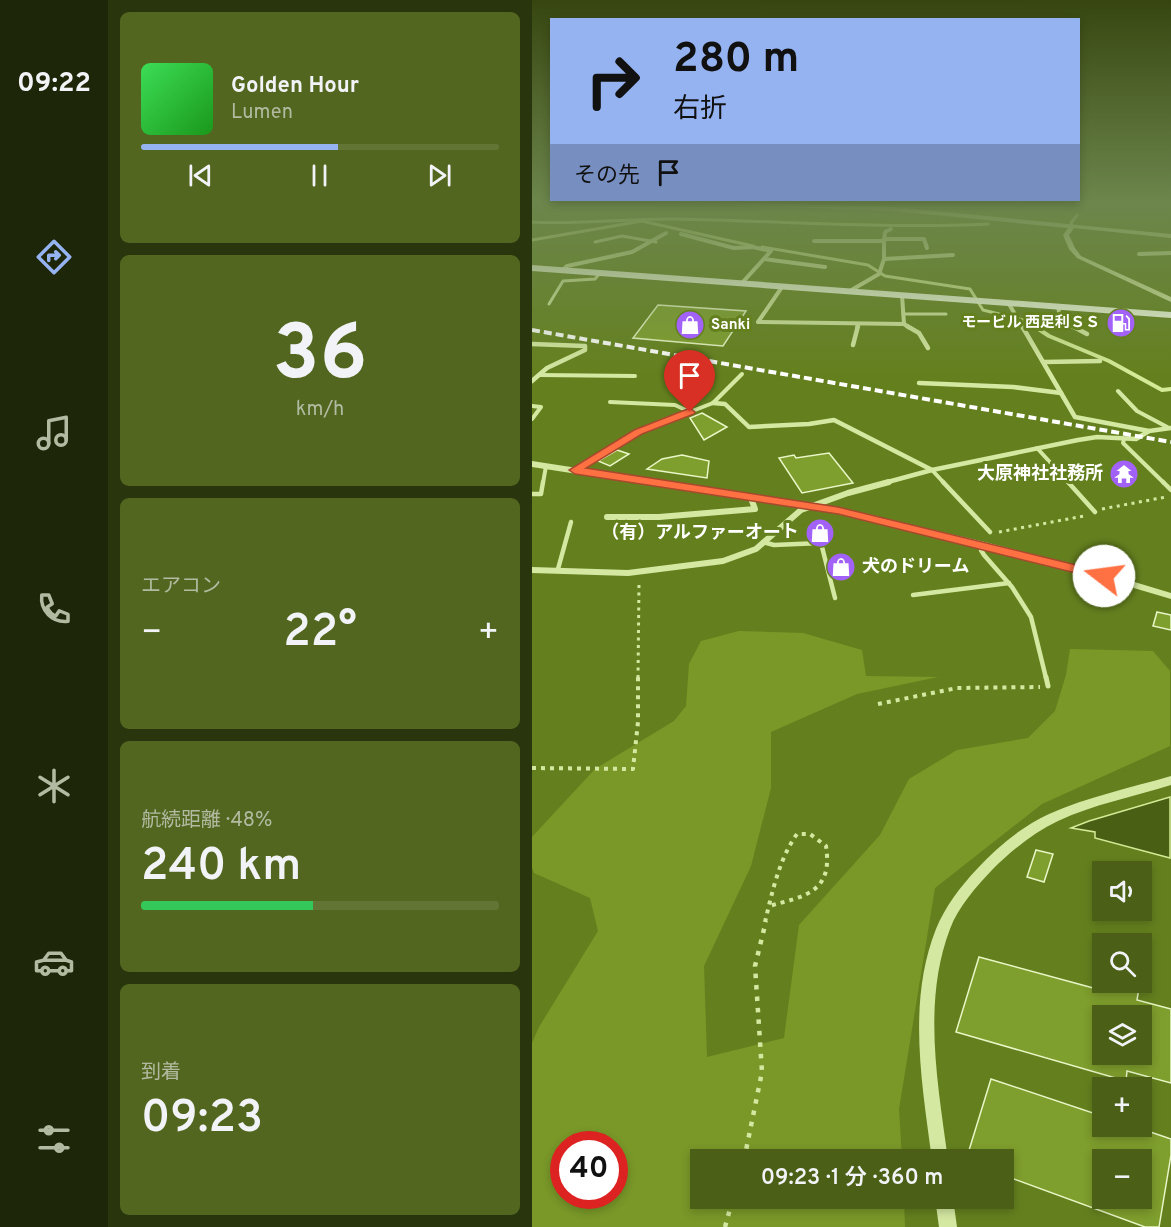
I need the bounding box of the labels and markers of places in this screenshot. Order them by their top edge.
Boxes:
fuel station icon: モービル 西足利ＳＳ [1105,307,1137,339]
shop icon: Sanki [674,309,706,341]
place label: モービル 西足利ＳＳ [961,314,1100,333]
place label: Sanki [711,316,750,335]
pin [664,350,715,412]
temple icon: 大原神社社務所 [1108,458,1140,490]
place label: 大原神社社務所 [977,463,1103,486]
shop icon: （有）アルファーオート [804,517,836,549]
place label: （有）アルファーオート [601,522,799,545]
shop icon: 犬のドリーム [825,551,857,583]
place label: 犬のドリーム [862,556,969,579]

